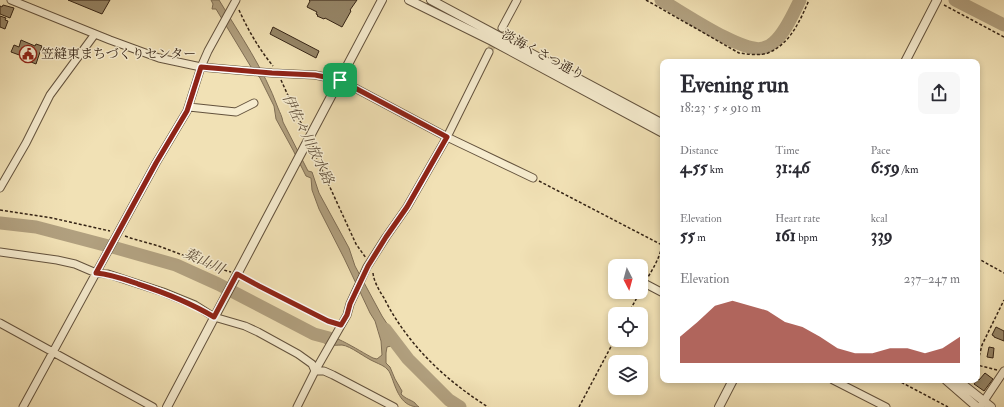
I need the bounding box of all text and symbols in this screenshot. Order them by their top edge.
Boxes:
street label: 淡海くさつ通り [499,27,587,83]
public building icon: 笠縫東まちづくりセンター [18,44,38,64]
place label: 笠縫東まちづくりセンター [41,46,196,62]
pin [323,63,357,97]
icon: arrive [329,69,351,91]
text: Evening run [680,71,789,99]
button: share [918,72,960,114]
water label: 伊佐々川放水路 [279,91,338,188]
text: 18:23 · 5 × 910 m [680,100,761,116]
text: Distance [680,144,718,157]
text: Time [775,144,799,157]
text: Pace [871,144,890,157]
text: 4.55 [680,157,708,178]
text: 31:46 [775,157,810,178]
text: 6:59 [871,157,900,178]
text: km [708,163,724,176]
text: /km [900,163,919,176]
text: Elevation [680,212,722,225]
text: Heart rate [775,212,820,225]
text: kcal [871,212,888,225]
text: 55 [680,225,695,246]
text: 161 [775,225,796,246]
text: 339 [871,225,892,246]
text: m [695,231,706,244]
text: bpm [796,231,818,244]
water label: 葉山川 [181,244,228,278]
north arrow [608,259,648,299]
map controls [608,259,648,395]
text: Elevation [680,271,730,287]
text: 237–247 m [904,271,960,287]
button: locate [608,307,648,347]
button: layers [608,355,648,395]

